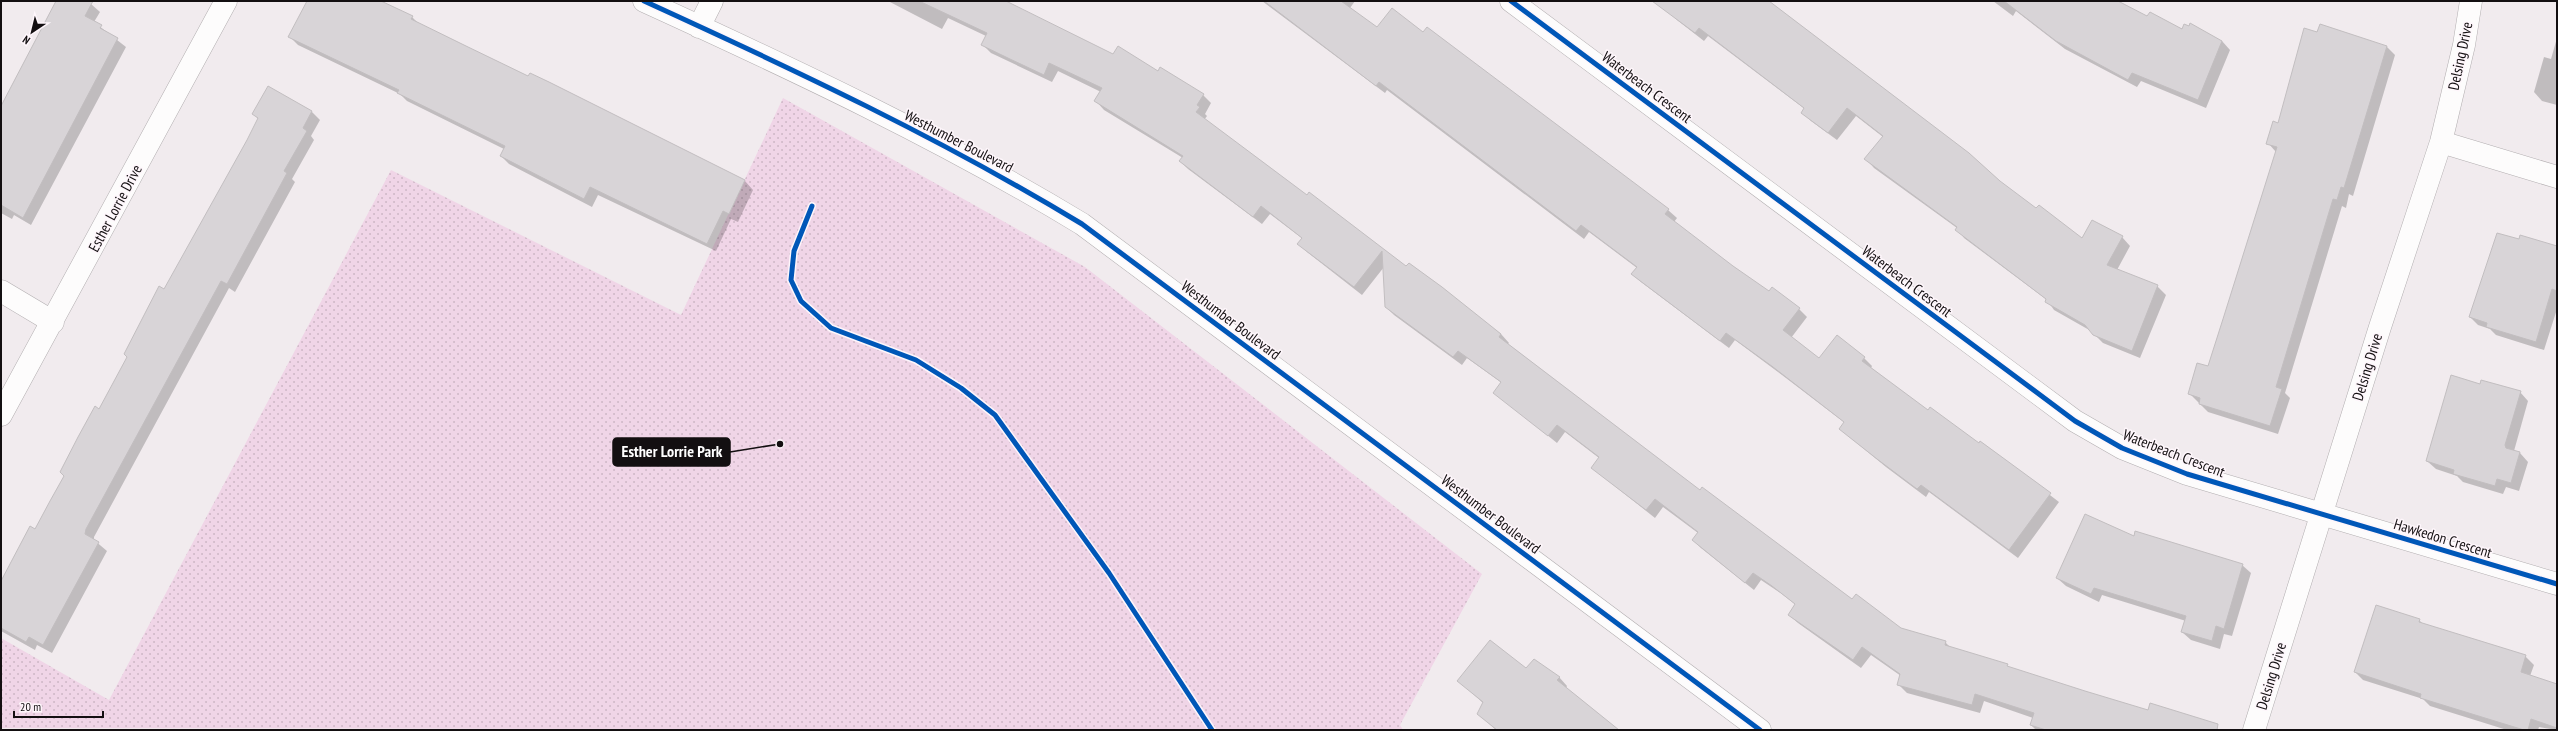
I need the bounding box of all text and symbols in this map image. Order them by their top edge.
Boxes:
north arrow [12,12,52,52]
street label: Delsing Drive [2443,20,2477,92]
text: N [20,33,33,48]
street label: Waterbeach Crescent [1598,47,1696,127]
street label: Westhumber Boulevard [901,105,1017,177]
street label: Esther Lorrie Drive [84,161,146,255]
street label: Waterbeach Crescent [1858,241,1956,321]
street label: Westhumber Boulevard [1177,276,1285,364]
street label: Delsing Drive [2348,331,2386,403]
street label: Waterbeach Crescent [2120,425,2228,481]
callout: Esther Lorrie Park [613,438,730,466]
text: Esther Lorrie Park [622,441,723,461]
street label: Westhumber Boulevard [1437,470,1545,558]
street label: Hawkedon Crescent [2392,514,2494,562]
street label: Delsing Drive [2252,640,2290,712]
scale bar [14,693,103,719]
text: 20 m [20,699,41,714]

